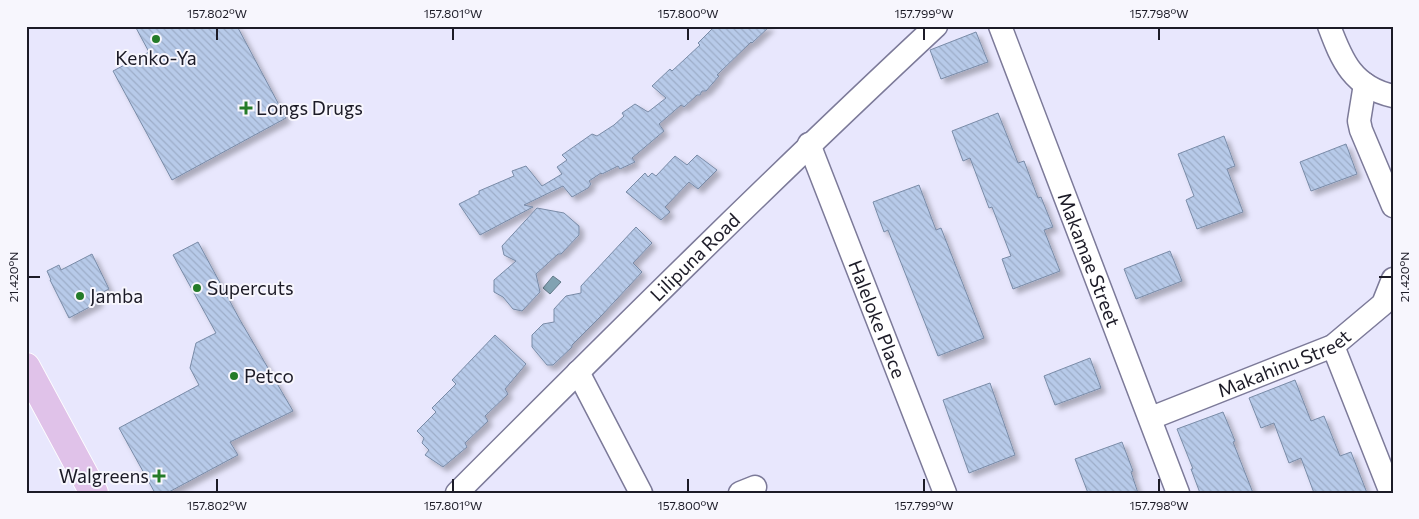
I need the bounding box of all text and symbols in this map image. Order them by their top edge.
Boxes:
text: 157.802°W [187,6,247,20]
text: 157.801°W [424,6,482,20]
text: 157.800°W [658,6,718,20]
text: 157.799°W [895,6,954,20]
text: 157.798°W [1130,6,1189,20]
marker: Kenko-Ya [150,33,162,45]
place label: Kenko-Ya [115,46,197,69]
place label: Longs Drugs [256,96,363,119]
marker: Longs Drugs [240,102,252,114]
street label: Makamae Street [1053,189,1126,330]
street label: Lilipuna Road [645,208,744,306]
text: 21.420°N [6,252,20,302]
text: 21.420°N [1397,252,1411,302]
street label: Haleloke Place [844,257,911,381]
place label: Supercuts [207,276,294,299]
marker: Supercuts [191,282,203,294]
place label: Jamba [90,284,143,307]
marker: Jamba [74,290,86,302]
street label: Makahinu Street [1214,324,1355,402]
place label: Petco [244,364,294,387]
marker: Petco [228,370,240,382]
place label: Walgreens [59,464,149,487]
marker: Walgreens [153,470,165,482]
text: 157.802°W [187,498,247,512]
text: 157.801°W [424,498,482,512]
text: 157.800°W [658,498,718,512]
text: 157.799°W [895,498,954,512]
text: 157.798°W [1130,498,1189,512]

